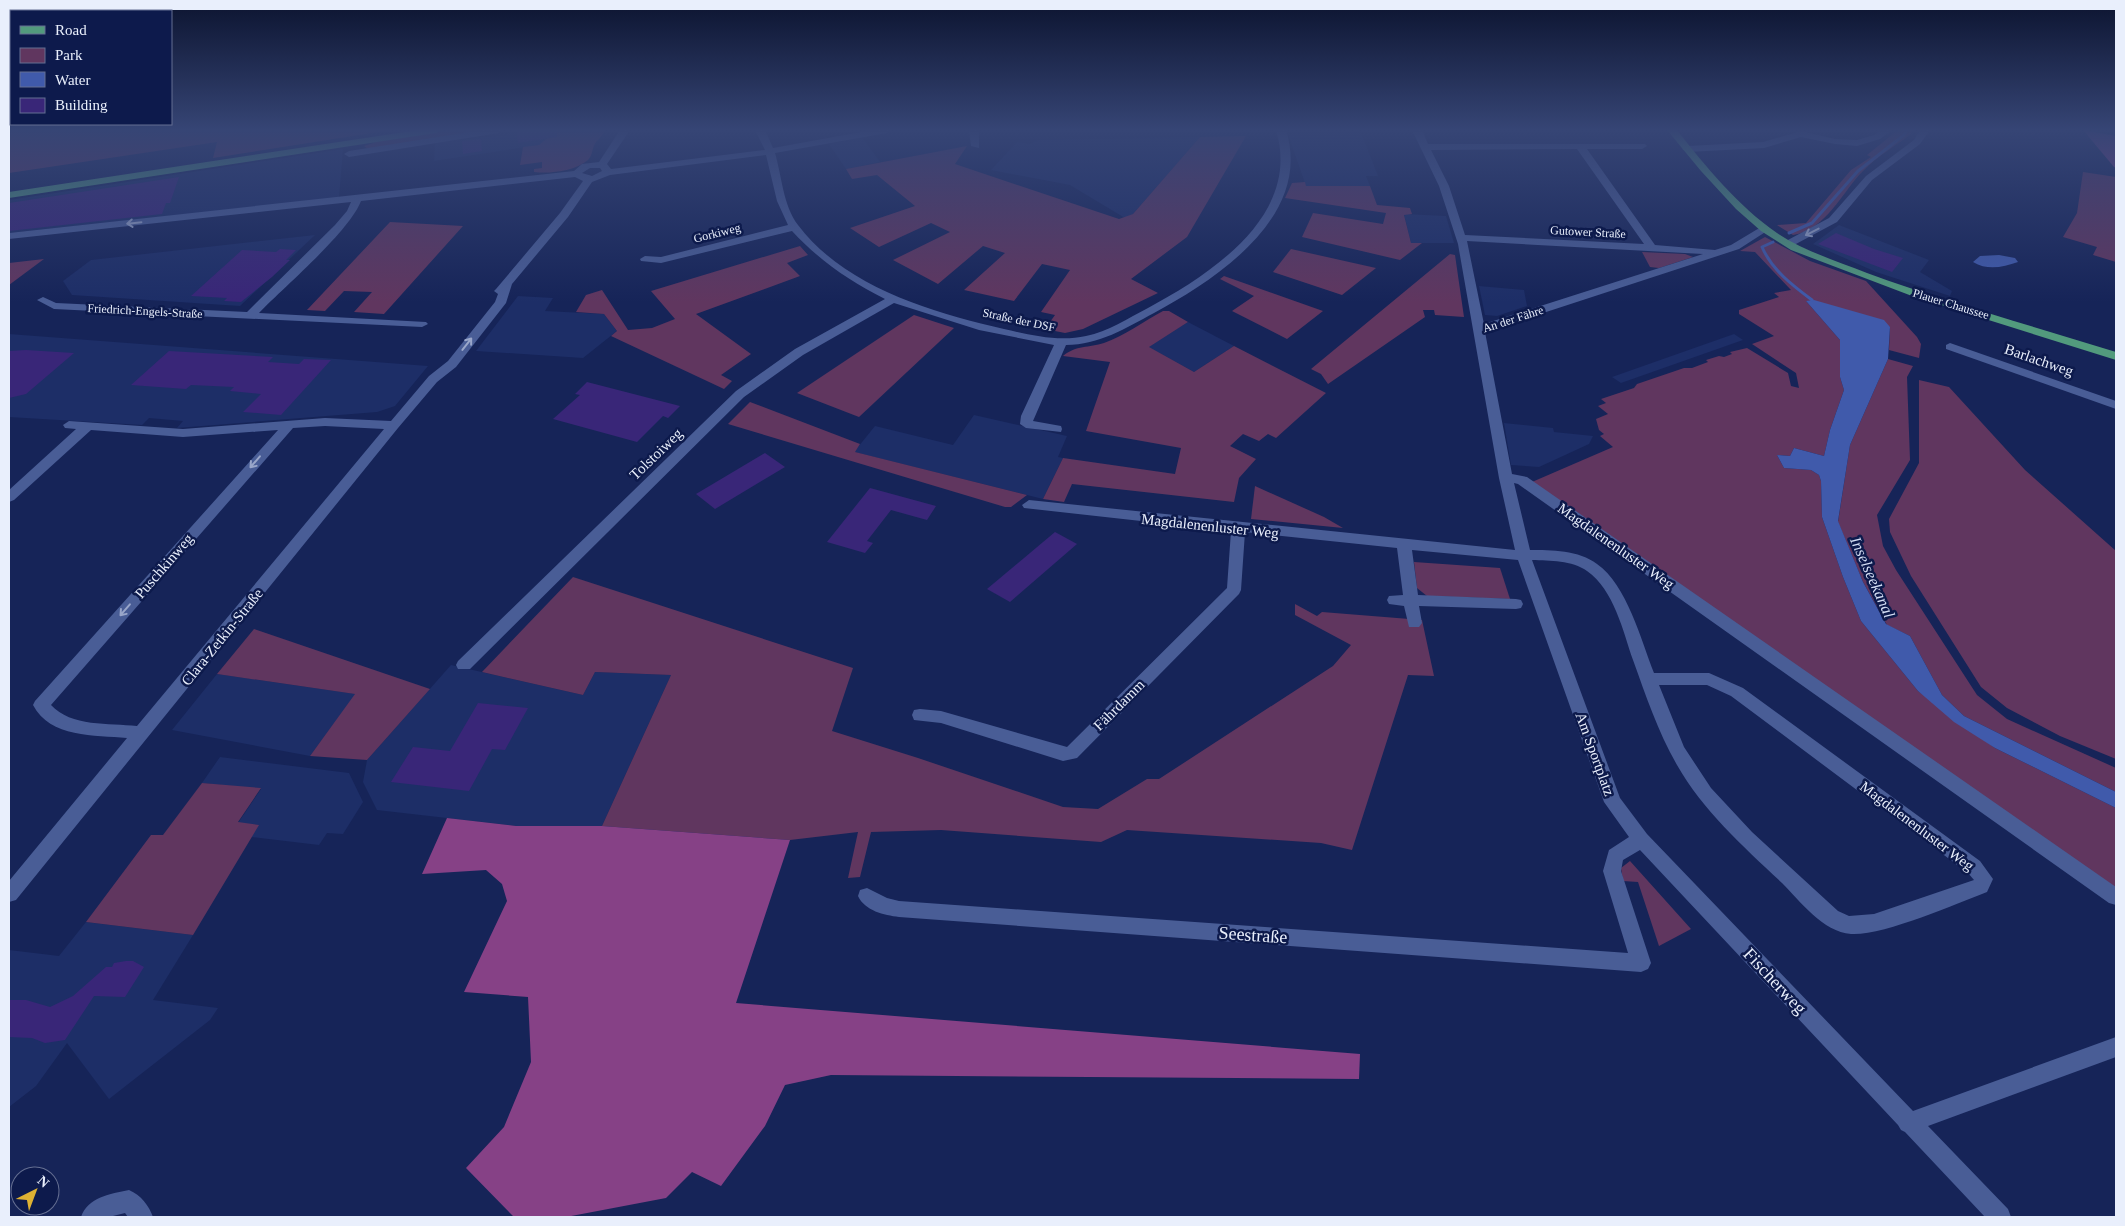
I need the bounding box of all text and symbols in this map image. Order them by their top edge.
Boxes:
legend [10,10,172,125]
text: Road [55,22,87,38]
text: Park [55,47,83,63]
text: Water [55,72,90,88]
text: Building [55,97,108,113]
one-way arrow [127,218,143,228]
street label: Gorkiweg [692,220,742,246]
street label: Gutower Straße [1550,223,1626,241]
one-way arrow [1805,228,1820,237]
street label: Plauer Chaussee [1911,286,1991,322]
street label: Friedrich-Engels-Straße [87,301,203,321]
street label: An der Fähre [1481,303,1545,335]
street label: Straße der DSF [981,305,1057,335]
one-way arrow [462,338,473,351]
street label: Barlachweg [2003,341,2076,379]
street label: Tolstoiweg [627,425,686,483]
one-way arrow [250,455,261,468]
street label: Magdalenenluster Weg [1555,500,1678,592]
street label: Magdalenenluster Weg [1141,511,1280,541]
street label: Puschkinweg [132,530,197,601]
water label: Inselseekanal [1847,533,1898,621]
street label: Clara-Zetkin-Straße [178,585,266,689]
one-way arrow [119,604,130,617]
street label: Fährdamm [1090,676,1148,734]
street label: Am Sportplatz [1572,710,1618,798]
street label: Magdalenenluster Weg [1857,778,1977,874]
street label: Seestraße [1218,923,1288,947]
street label: Fischerweg [1739,944,1811,1018]
north arrow [10,1166,60,1216]
text: N [35,1173,52,1191]

